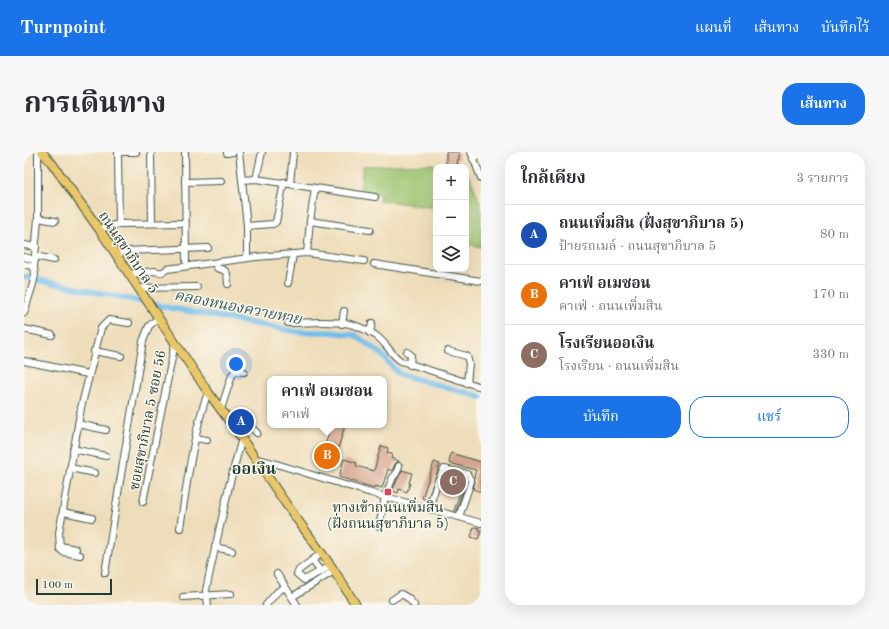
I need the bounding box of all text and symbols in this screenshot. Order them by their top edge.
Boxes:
text: Turnpoint [20,19,106,38]
text: แผนที่ [695,21,732,35]
text: เส้นทาง [754,21,799,35]
text: บันทึกไว้ [821,21,869,35]
button: เส้นทาง [782,83,865,125]
text: การเดินทาง [24,91,166,119]
map controls [433,164,469,272]
button: + [433,164,469,200]
text: ใกล้เคียง [521,170,586,187]
text: 3 รายการ [796,172,849,185]
button: − [433,200,469,236]
street label: ถนนสุขาภิบาล 5 [95,208,162,297]
text: ถนนเพิ่มสิน (ฝั่งสุขาภิบาล 5) [559,217,744,232]
text: A [529,228,539,241]
text: 80 m [820,228,849,241]
button: layers [433,236,469,272]
text: ป้ายรถเมล์ · ถนนสุขาภิบาล 5 [559,240,716,253]
text: คาเฟ่ อเมซอน [559,277,651,292]
text: B [529,288,539,301]
text: 170 m [812,288,849,301]
water label: คลองหนองควายหาย [173,289,304,328]
text: คาเฟ่ · ถนนเพิ่มสิน [559,300,662,313]
text: โรงเรียนออเงิน [559,337,654,352]
text: C [530,348,538,361]
text: 330 m [812,348,849,361]
street label: ซอยสุขาภิบาล 5 ซอย 56 [127,349,169,492]
your location [226,354,246,374]
text: โรงเรียน · ถนนเพิ่มสิน [559,360,679,373]
popup [267,376,387,428]
text: คาเฟ่ อเมซอน [281,385,373,400]
button: บันทึก [521,396,681,438]
button: แชร์ [689,396,849,438]
pin: A [228,407,254,437]
text: คาเฟ่ [281,408,310,421]
pin: B [314,441,340,471]
district label: ออเงิน [232,461,276,478]
pin: C [440,467,466,497]
marker: ทางเข้าถนนเพิ่มสิน (ฝั่งถนนสุขาภิบาล 5) [383,487,393,497]
place label: ทางเข้าถนนเพิ่มสิน (ฝั่งถนนสุขาภิบาล 5) [327,497,449,532]
scale bar [36,577,112,596]
text: 100 m [42,580,73,591]

